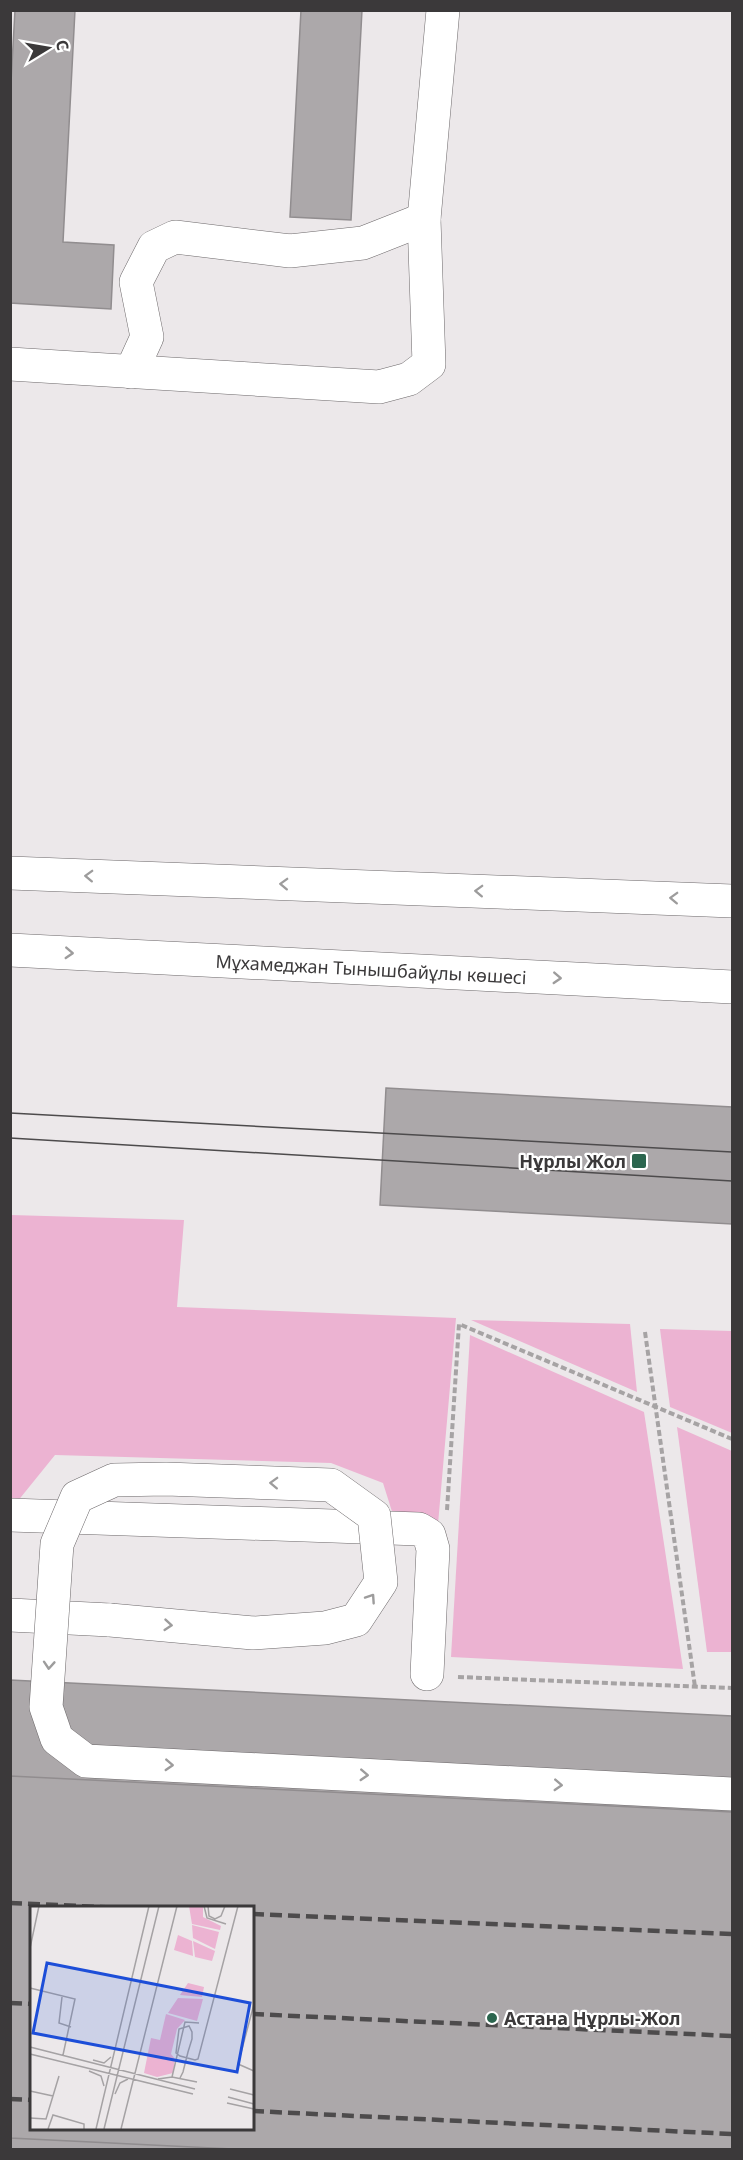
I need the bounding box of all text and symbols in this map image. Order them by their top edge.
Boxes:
north arrow [18,18,78,78]
text: С [51,38,75,52]
one-way arrow [85,870,94,883]
one-way arrow [280,877,289,890]
one-way arrow [475,885,484,897]
one-way arrow [670,892,679,905]
one-way arrow [64,946,73,959]
street label: Мұхамеджан Тынышбайұлы көшесі [215,949,527,989]
one-way arrow [553,972,562,985]
place label: Нұрлы Жол [519,1149,626,1173]
marker: Нұрлы Жол [630,1152,648,1170]
one-way arrow [270,1477,279,1489]
one-way arrow [364,1593,375,1604]
one-way arrow [164,1618,173,1631]
one-way arrow [43,1660,56,1669]
one-way arrow [164,1758,173,1771]
one-way arrow [359,1769,368,1782]
one-way arrow [554,1779,563,1792]
inset map [30,1906,254,2130]
place label: Астана Нұрлы-Жол [504,2006,681,2030]
marker: Астана Нұрлы-Жол [485,2011,499,2025]

